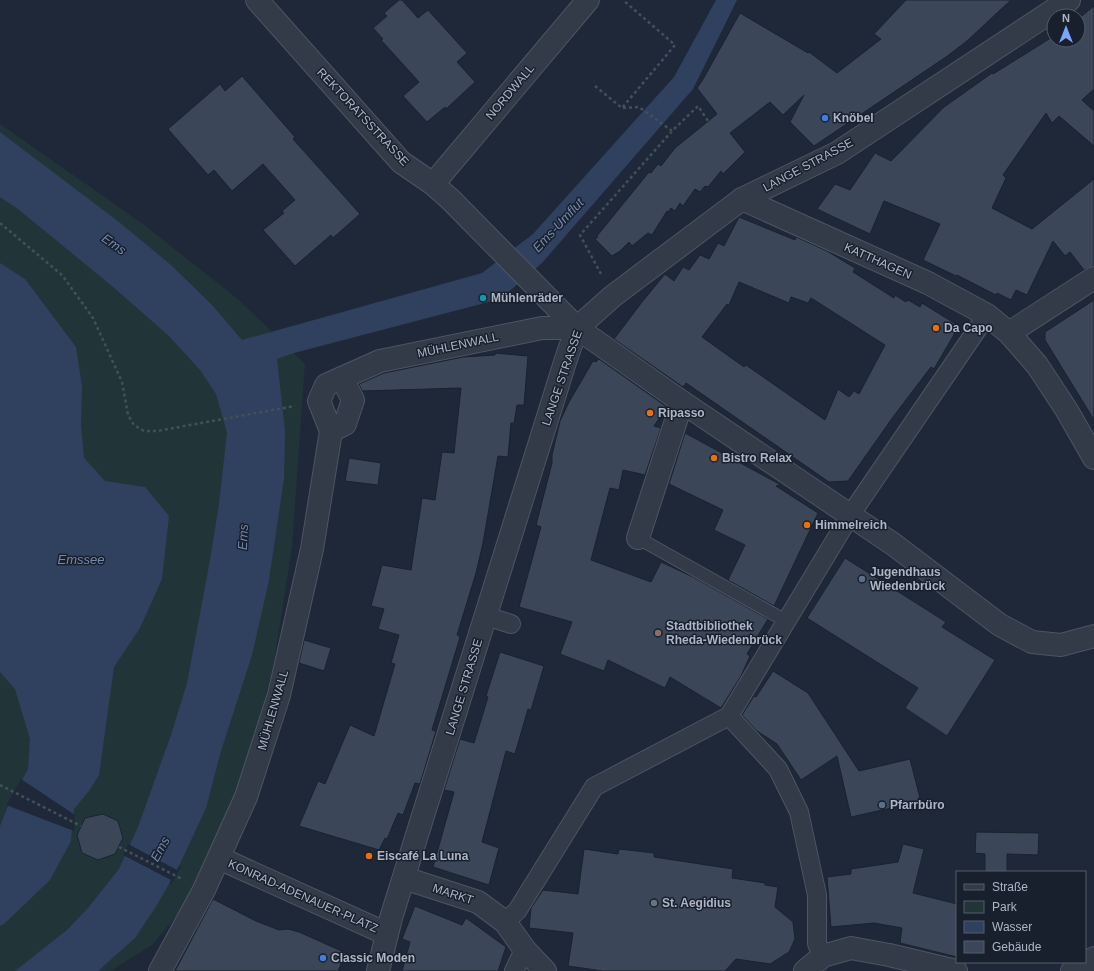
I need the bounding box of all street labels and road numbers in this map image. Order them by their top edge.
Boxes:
street label: NORDWALL [483,61,537,122]
street label: REKTORATSSTRASSE [314,65,412,169]
street label: LANGE STRASSE [761,135,855,195]
street label: KATTHAGEN [842,240,914,282]
street label: LANGE STRASSE [539,328,585,428]
street label: MÜHLENWALL [416,329,500,360]
street label: LANGE STRASSE [443,637,485,737]
street label: MÜHLENWALL [255,668,291,752]
street label: KONRAD-ADENAUER-PLATZ [226,857,380,935]
street label: MARKT [431,881,476,907]

